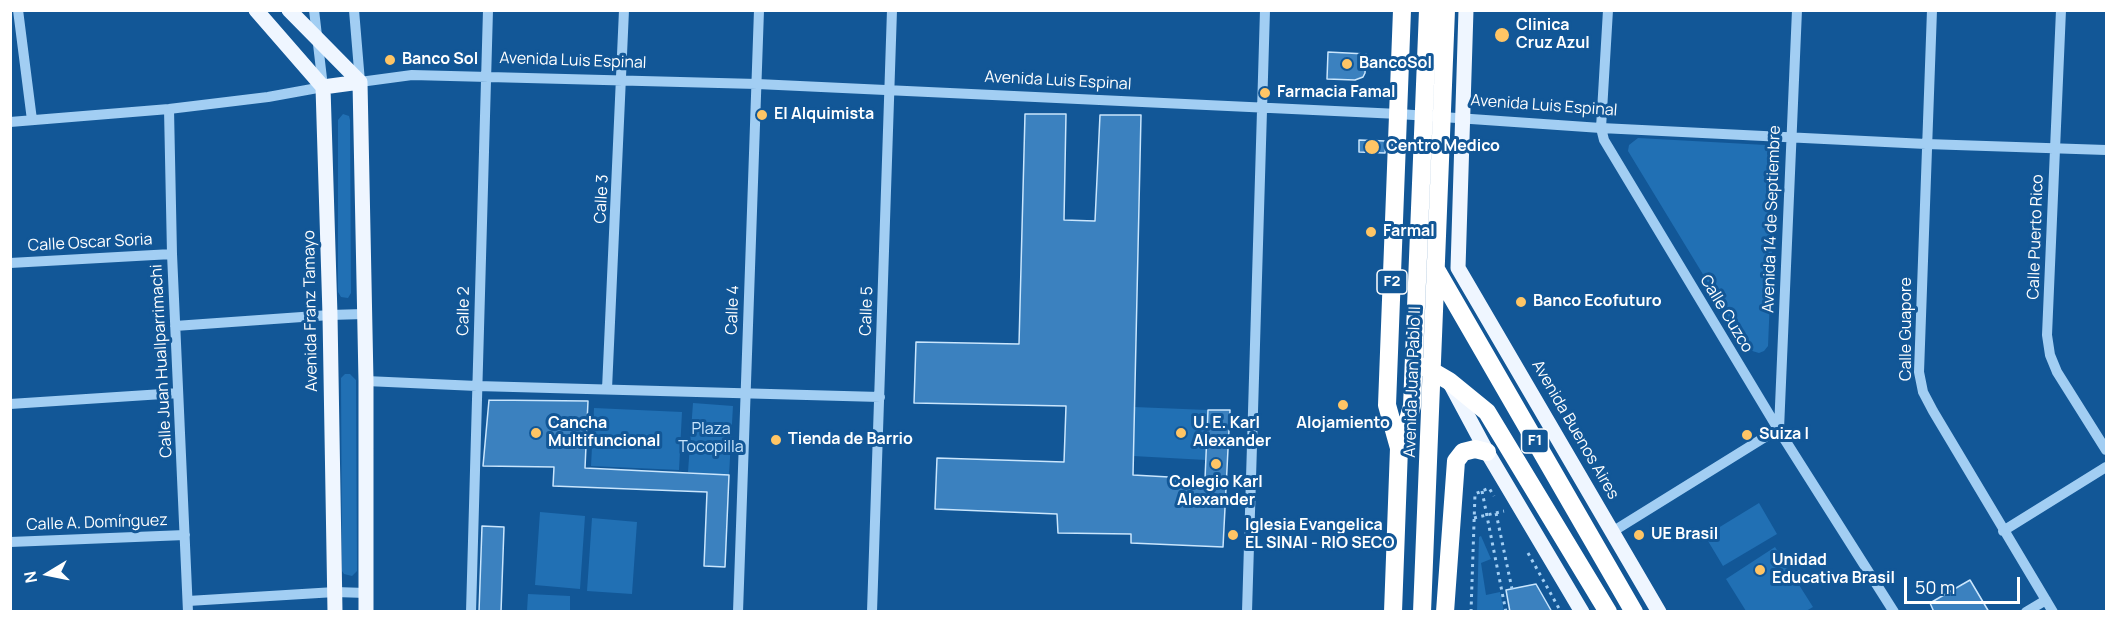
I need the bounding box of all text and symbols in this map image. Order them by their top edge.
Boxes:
place label: Clinica Cruz Azul [1516,16,1590,54]
marker: Clinica Cruz Azul [1493,26,1511,44]
street label: Avenida Luis Espinal [499,49,647,73]
place label: Banco Sol [402,50,478,70]
marker: Banco Sol [383,53,397,67]
place label: BancoSol [1359,54,1432,74]
marker: BancoSol [1340,57,1354,71]
street label: Avenida Luis Espinal [984,68,1132,94]
place label: Farmacia Famal [1277,83,1395,103]
marker: Farmacia Famal [1258,86,1272,100]
street label: Avenida Luis Espinal [1470,91,1618,121]
place label: El Alquimista [774,105,874,125]
marker: El Alquimista [755,108,769,122]
street label: Avenida 14 de Septiembre [1759,125,1785,313]
place label: Centro Medico [1386,137,1500,157]
marker: Centro Medico [1363,138,1381,156]
street label: Calle 3 [591,174,613,224]
street label: Calle Puerto Rico [2024,174,2048,300]
place label: Farmal [1383,222,1435,242]
marker: Farmal [1364,225,1378,239]
street label: Calle Oscar Soria [27,230,153,256]
street label: Avenida Franz Tamayo [300,230,322,392]
street label: Calle Juan Huallparrimachi [147,264,177,458]
road number: F2 [1377,270,1407,294]
street label: Calle Cuzco [1695,272,1757,356]
street label: Calle Guapore [1897,277,1917,381]
street label: Calle 4 [723,285,743,335]
street label: Calle 2 [454,286,474,336]
street label: Calle 5 [857,286,877,336]
place label: Banco Ecofuturo [1533,292,1662,312]
marker: Banco Ecofuturo [1514,295,1528,309]
street label: Avenida Juan Pablo II [1401,306,1425,458]
street label: Avenida Buenos Aires [1527,357,1623,503]
marker: Alojamiento [1336,398,1350,412]
place label: Cancha Multifuncional [548,414,661,452]
place label: U. E. Karl Alexander [1193,414,1271,452]
place label: Alojamiento [1296,414,1390,434]
park label: Plaza Tocopilla [678,420,744,458]
place label: Suiza I [1759,425,1809,445]
marker: Cancha Multifuncional [529,426,543,440]
marker: U. E. Karl Alexander [1174,426,1188,440]
marker: Suiza I [1740,428,1754,442]
road number: F1 [1522,429,1549,453]
place label: Tienda de Barrio [788,430,913,450]
marker: Tienda de Barrio [769,433,783,447]
marker: Colegio Karl Alexander [1209,457,1223,471]
place label: Colegio Karl Alexander [1169,473,1263,511]
street label: Calle A. Domínguez [26,511,168,535]
place label: Iglesia Evangelica EL SINAI - RIO SECO [1245,516,1394,554]
place label: UE Brasil [1651,525,1718,545]
marker: Iglesia Evangelica EL SINAI - RIO SECO [1226,528,1240,542]
marker: UE Brasil [1632,528,1646,542]
north arrow [18,544,78,604]
place label: Unidad Educativa Brasil [1772,551,1895,589]
marker: Unidad Educativa Brasil [1753,563,1767,577]
scale bar [1907,565,2022,603]
text: N [18,570,42,585]
text: 50 m [1915,575,1955,599]

